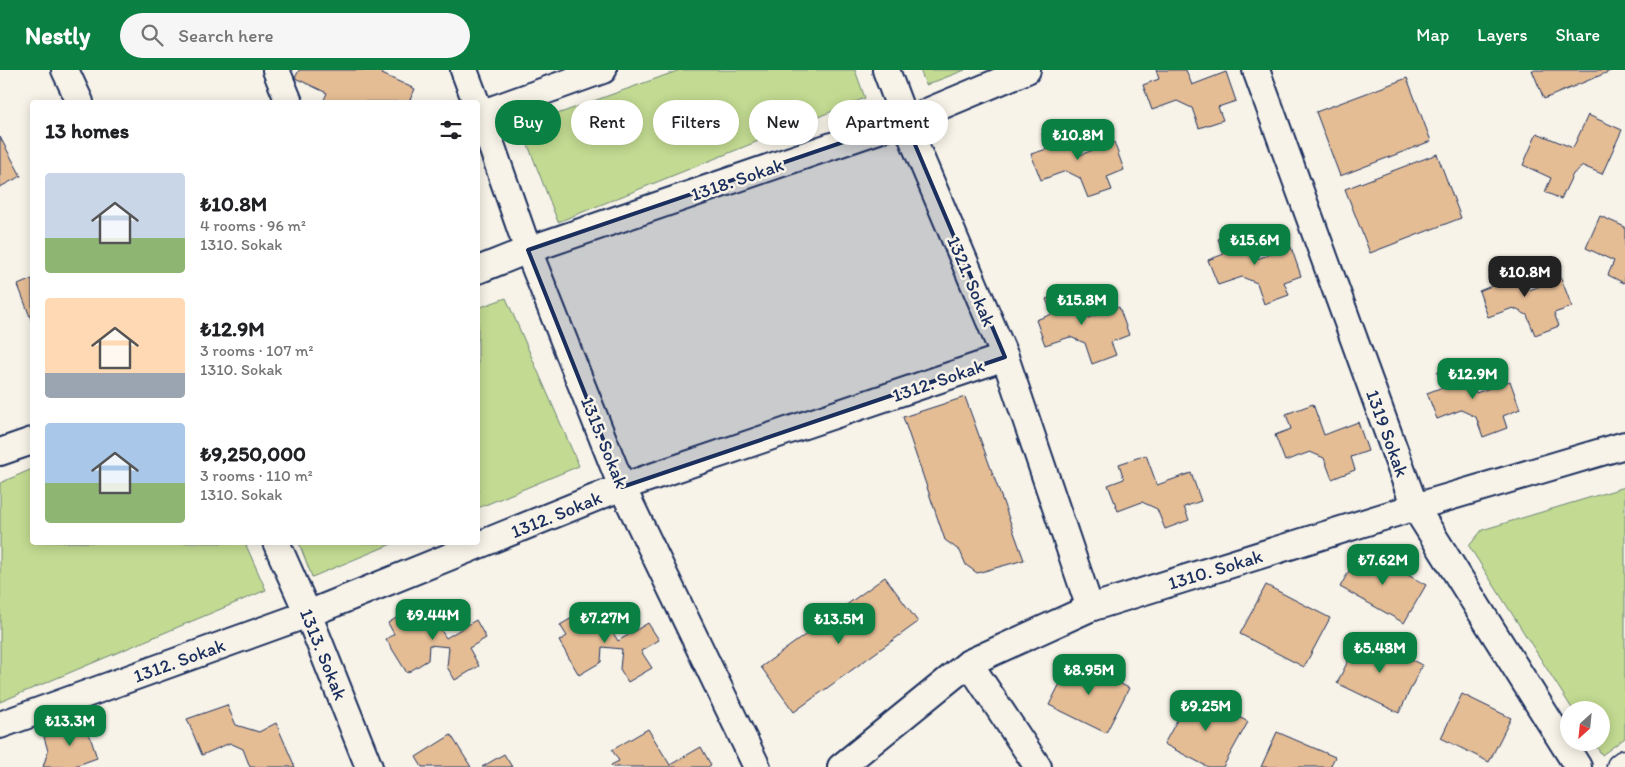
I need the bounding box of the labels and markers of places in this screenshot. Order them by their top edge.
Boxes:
pin: ₺10.8M [1037,118,1119,161]
pin: ₺15.6M [1214,224,1296,266]
pin: ₺10.8M [1484,256,1566,298]
pin: ₺15.8M [1041,284,1123,326]
pin: ₺12.9M [1432,358,1514,400]
pin: ₺7.62M [1342,544,1424,586]
pin: ₺9.44M [392,598,474,641]
pin: ₺7.27M [564,602,646,644]
pin: ₺13.5M [798,602,880,645]
pin: ₺5.48M [1339,632,1421,674]
pin: ₺8.95M [1048,654,1130,696]
pin: ₺9.25M [1165,690,1247,732]
pin: ₺13.3M [29,704,111,747]

